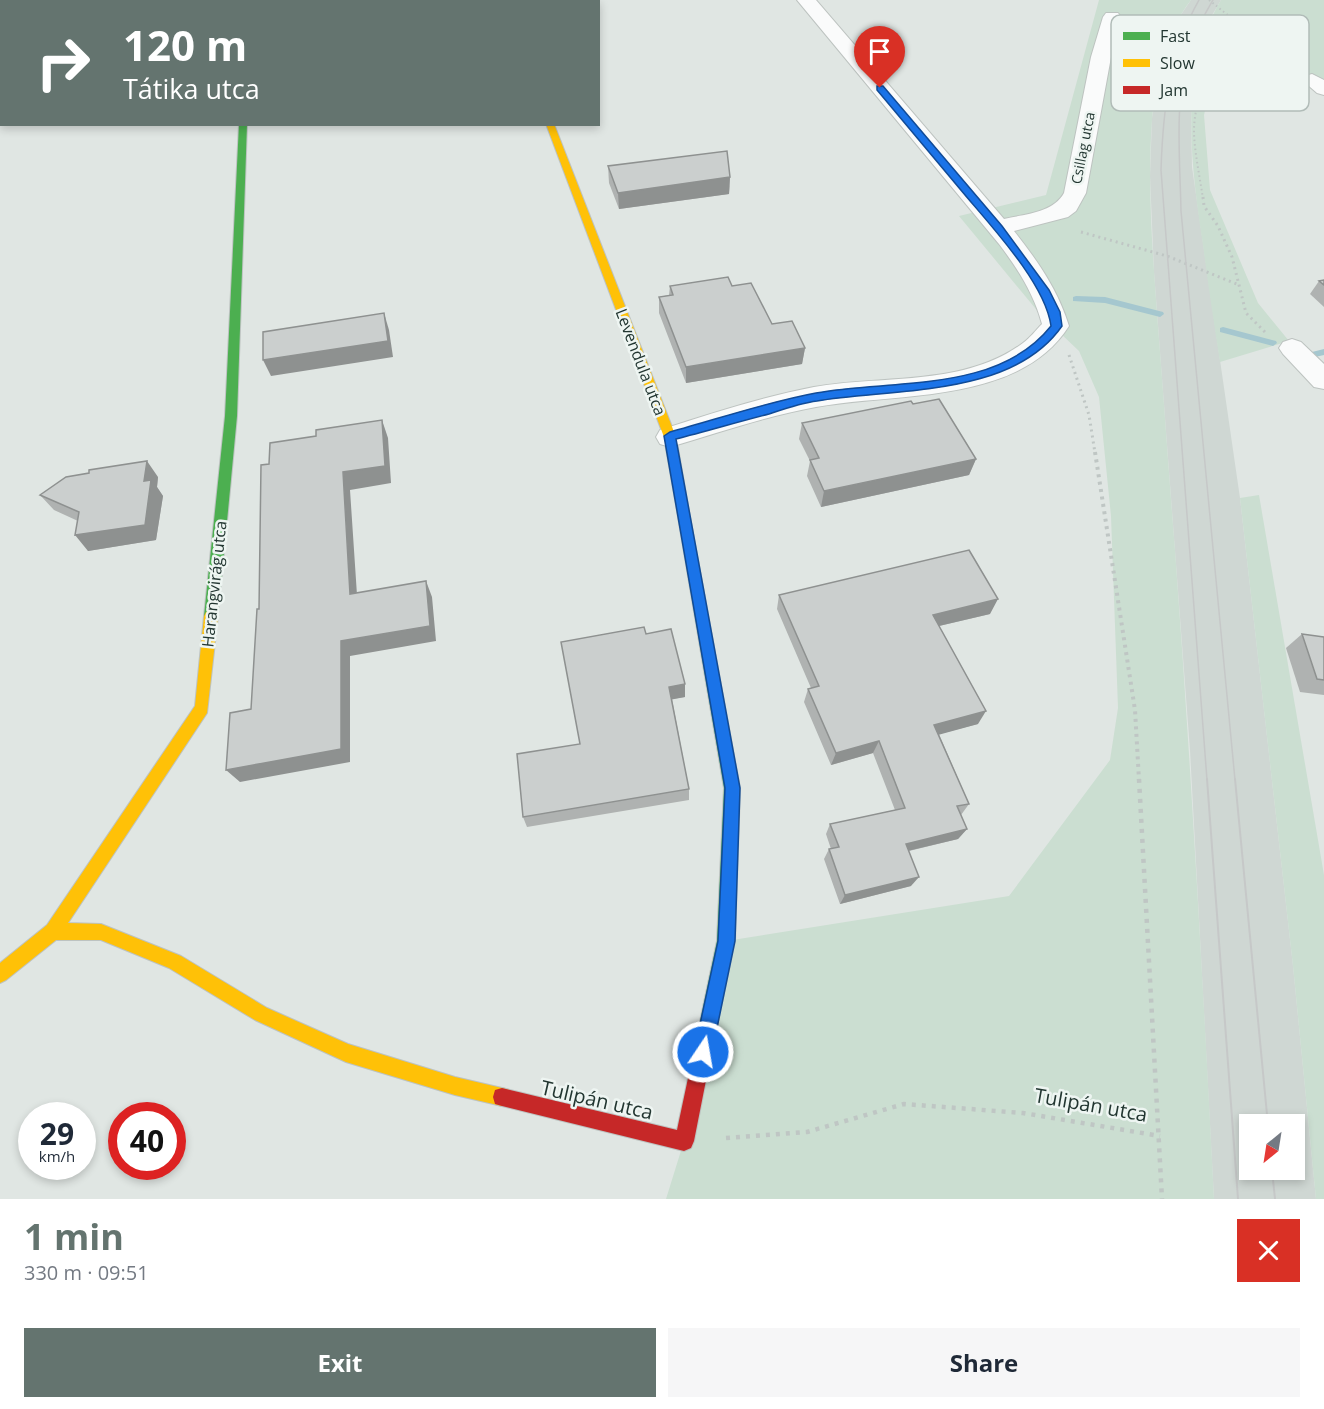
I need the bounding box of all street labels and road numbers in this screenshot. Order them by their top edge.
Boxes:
street label: Csillag utca [1066,110,1099,186]
street label: Levendula utca [611,305,671,419]
street label: Harangvirág utca [196,520,232,648]
street label: Tulipán utca [538,1074,656,1126]
street label: Tulipán utca [1032,1081,1150,1128]

